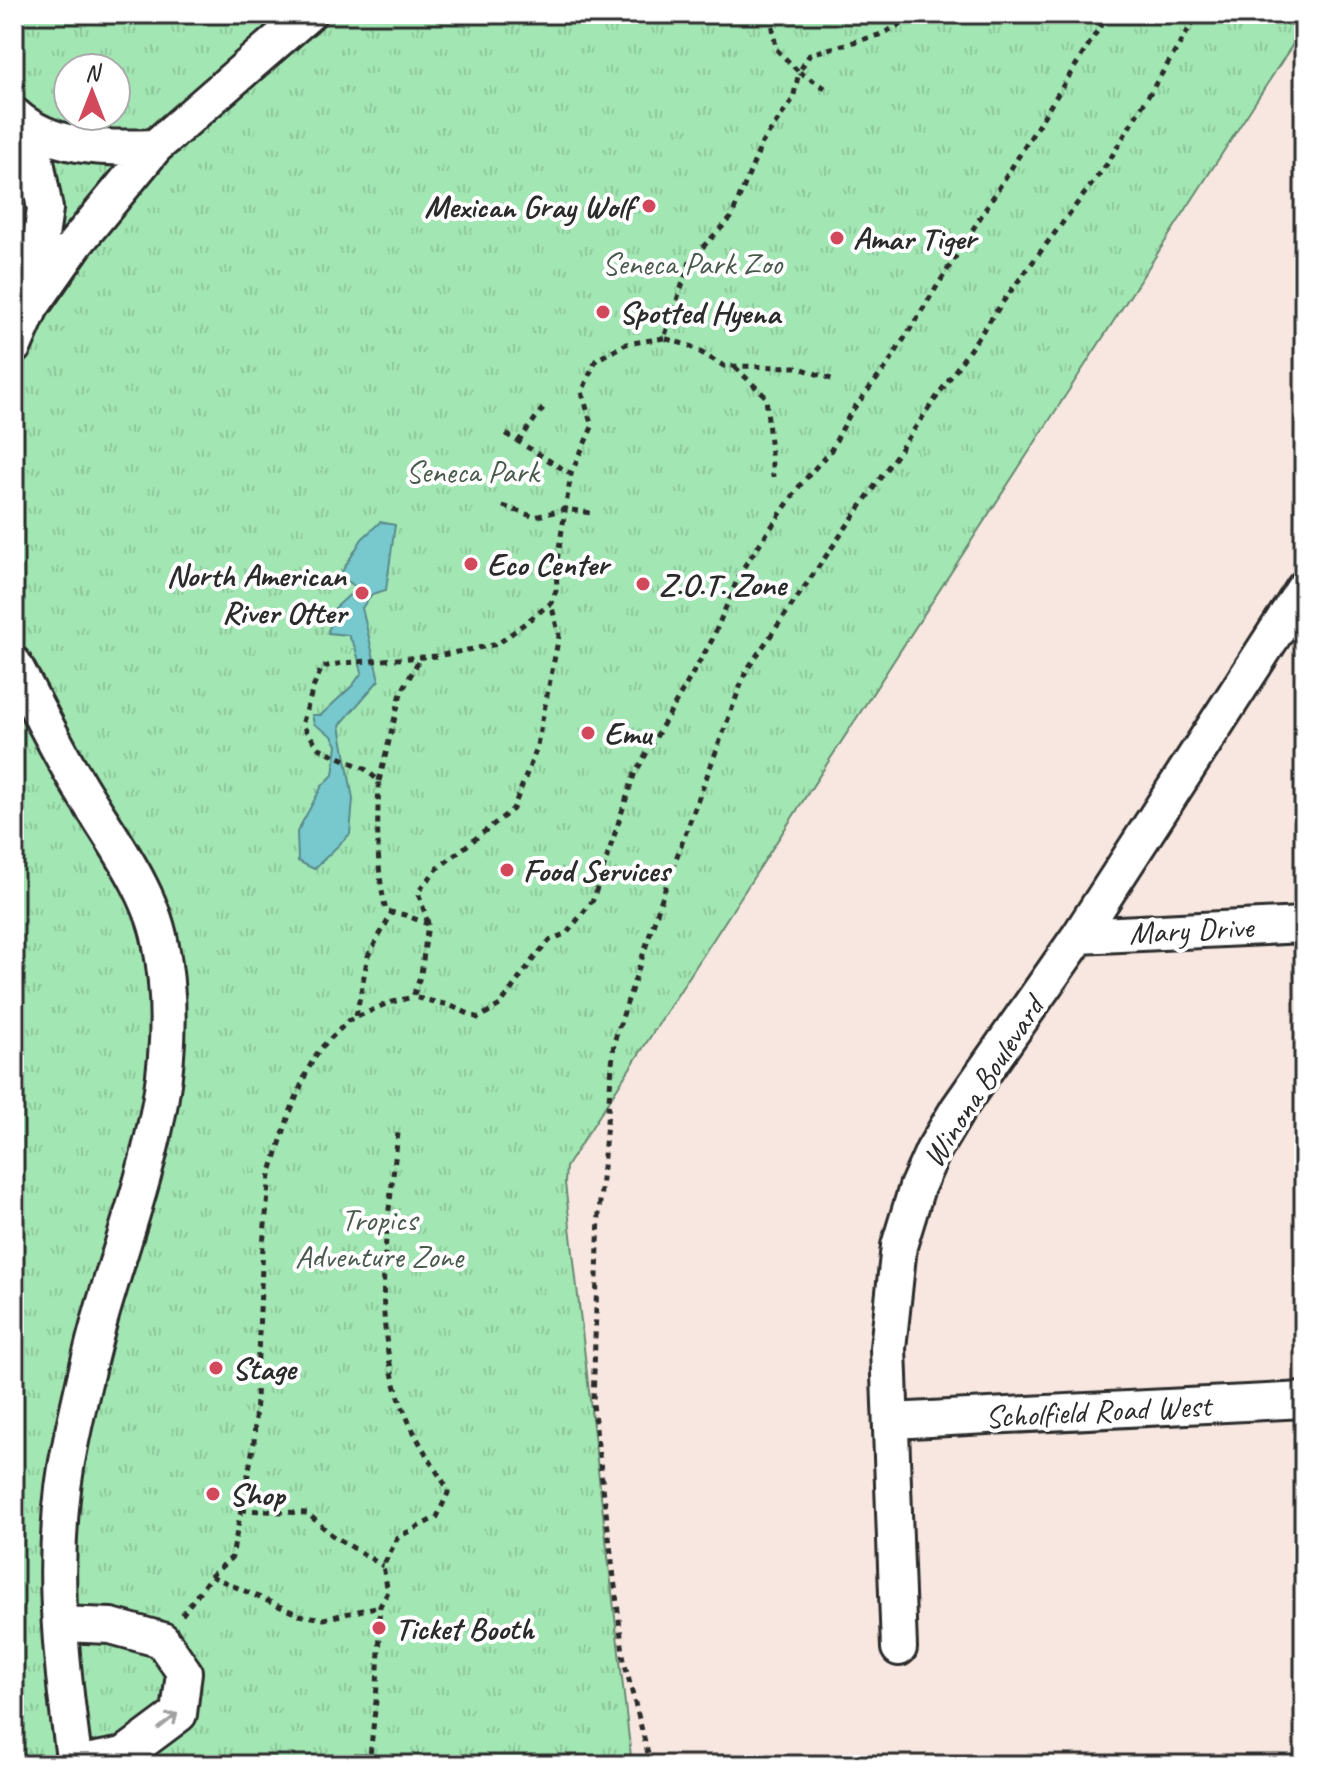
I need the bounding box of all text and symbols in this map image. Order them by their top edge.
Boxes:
north arrow [52,52,132,132]
text: N [85,59,102,87]
place label: Mexican Gray Wolf [424,186,640,227]
marker: Mexican Gray Wolf [640,197,658,215]
place label: Amar Tiger [853,218,979,259]
marker: Amar Tiger [828,229,846,247]
park label: Seneca Park Zoo [602,243,784,284]
place label: Spotted Hyena [619,292,783,333]
marker: Spotted Hyena [594,303,612,321]
park label: Seneca Park [406,451,541,492]
place label: Eco Center [487,544,612,585]
place label: North American River Otter [167,555,349,633]
marker: Eco Center [462,555,480,573]
place label: Z.O.T. Zone [659,564,788,605]
marker: Z.O.T. Zone [634,575,652,593]
marker: North American River Otter [353,584,371,602]
place label: Emu [604,713,653,754]
marker: Emu [579,724,597,742]
place label: Food Services [523,850,673,891]
marker: Food Services [498,861,516,879]
street label: Mary Drive [1128,906,1257,954]
street label: Winona Boulevard [913,985,1056,1175]
park label: Tropics Adventure Zone [295,1199,466,1277]
place label: Stage [232,1348,298,1389]
marker: Stage [207,1359,225,1377]
street label: Scholfield Road West [984,1384,1215,1437]
place label: Shop [229,1474,287,1515]
marker: Shop [204,1485,222,1503]
place label: Ticket Booth [395,1608,535,1649]
marker: Ticket Booth [370,1619,388,1637]
one-way arrow [158,1713,179,1731]

